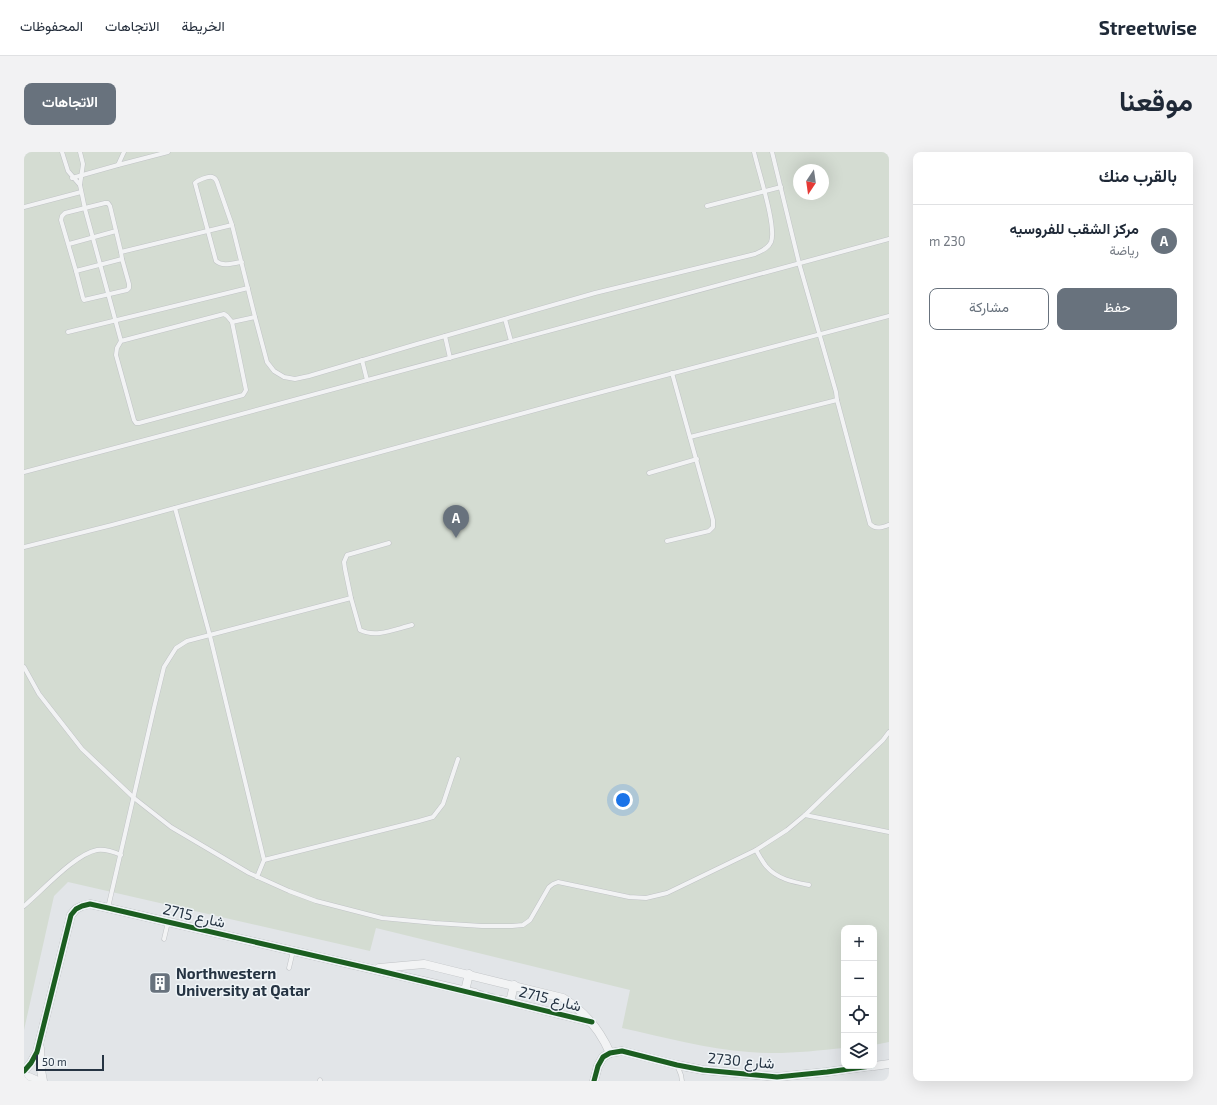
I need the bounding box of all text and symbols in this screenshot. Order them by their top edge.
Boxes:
text: Streetwise [1099,16,1197,39]
text: المحفوظات [20,17,83,34]
text: الاتجاهات [105,17,159,34]
text: الخريطة [181,17,225,34]
button: الاتجاهات [24,83,116,125]
text: موقعنا [1119,83,1193,117]
north arrow [793,164,829,200]
text: بالقرب منك [1099,165,1177,185]
text: مركز الشقب للفروسيه [1010,219,1139,237]
text: 230 m [929,233,966,249]
text: A [1160,233,1168,249]
text: رياضة [1109,242,1139,258]
button: مشاركة [929,288,1049,330]
button: حفظ [1057,288,1177,330]
pin: A [443,505,469,538]
your location [613,790,633,810]
street label: شارع 2715 [161,899,227,934]
map controls [841,925,877,1069]
button: + [841,925,877,961]
button: − [841,961,877,997]
place label: Northwestern University at Qatar [176,964,311,1000]
building icon: Northwestern University at Qatar [147,970,173,996]
street label: شارع 2715 [516,982,583,1017]
button: locate [841,997,877,1033]
button: layers [841,1033,877,1069]
street label: شارع 2730 [707,1048,775,1075]
scale bar [36,1053,104,1072]
text: 50 m [42,1055,67,1068]

